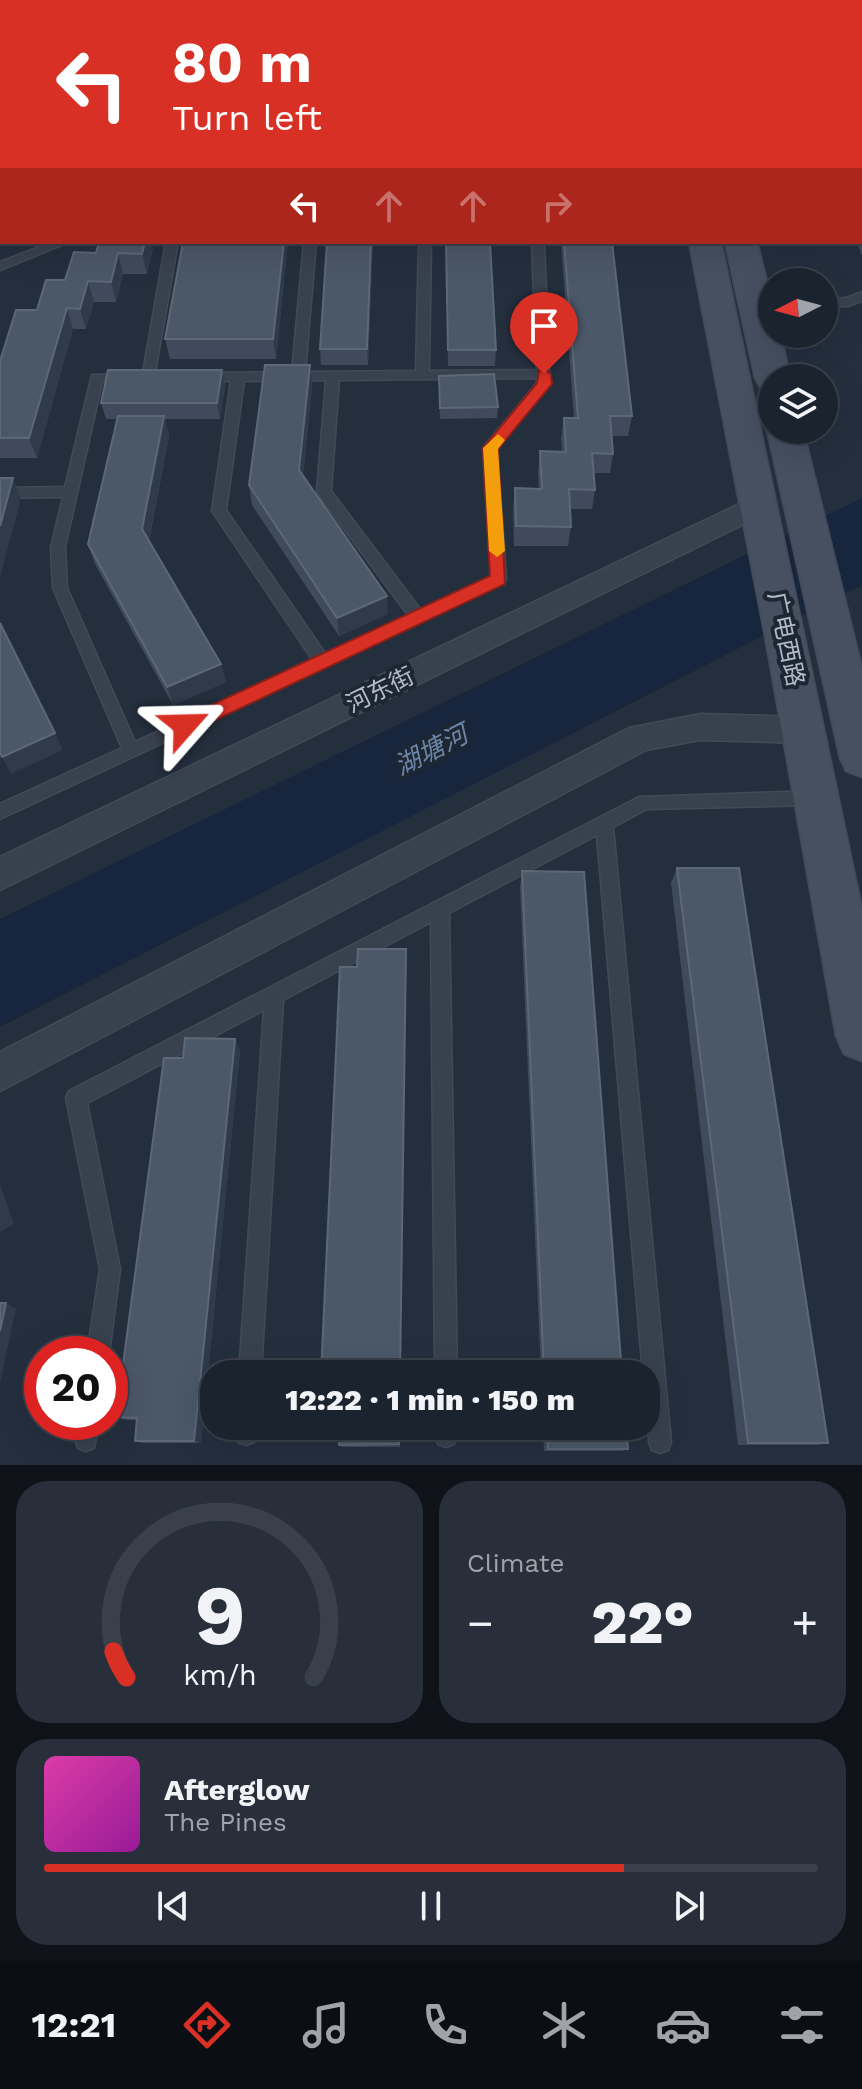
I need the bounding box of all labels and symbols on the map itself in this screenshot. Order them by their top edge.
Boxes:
north arrow [758,268,838,348]
pin [510,292,578,374]
street label: 广电西路 [762,589,810,689]
street label: 河东街 [342,662,418,718]
position arrow [143,683,227,767]
water label: 湖塘河 [389,717,477,781]
speed limit sign: 20 [24,1336,128,1440]

